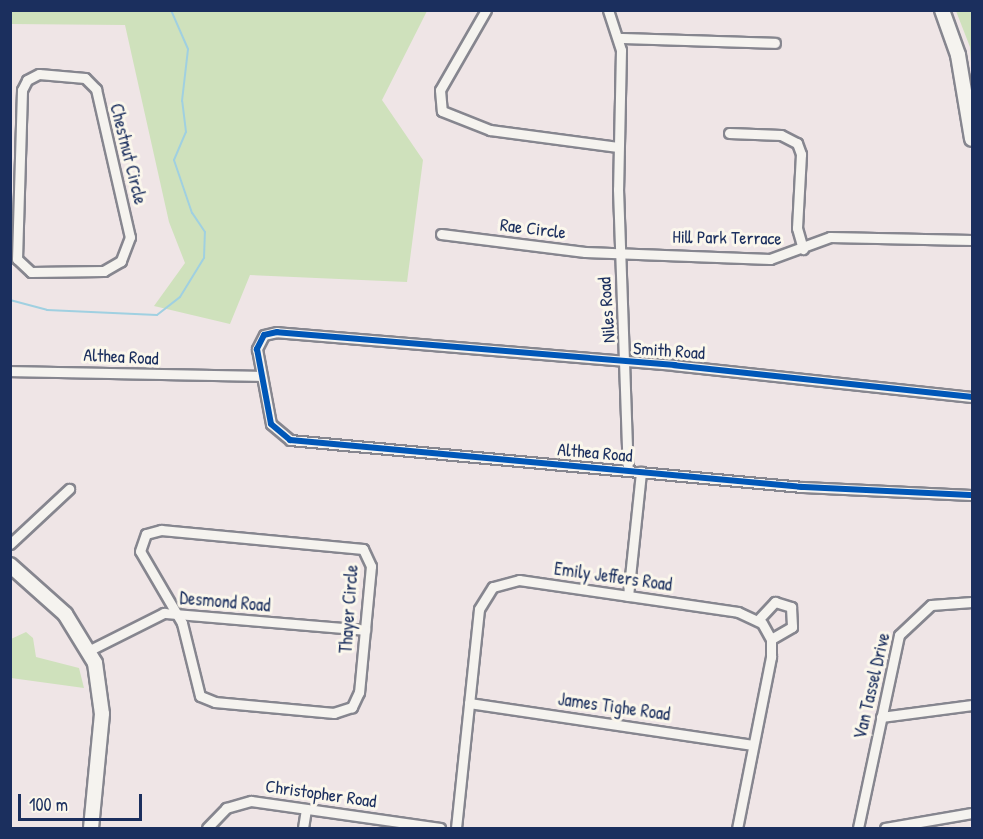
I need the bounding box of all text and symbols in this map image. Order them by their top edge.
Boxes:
street label: Chestnut Circle [105,101,151,207]
street label: Rae Circle [499,214,567,244]
street label: Hill Park Terrace [672,226,782,250]
street label: Niles Road [594,276,620,344]
street label: Smith Road [632,338,706,364]
street label: Althea Road [83,344,159,370]
street label: Althea Road [557,439,633,467]
street label: Emily Jeffers Road [553,558,673,596]
street label: Thayer Circle [335,564,363,654]
street label: Desmond Road [179,587,271,617]
street label: Van Tassel Drive [849,631,895,741]
street label: James Tighe Road [557,688,671,726]
street label: Christopher Road [264,776,378,812]
scale bar [21,782,146,820]
text: 100 m [29,792,68,817]

